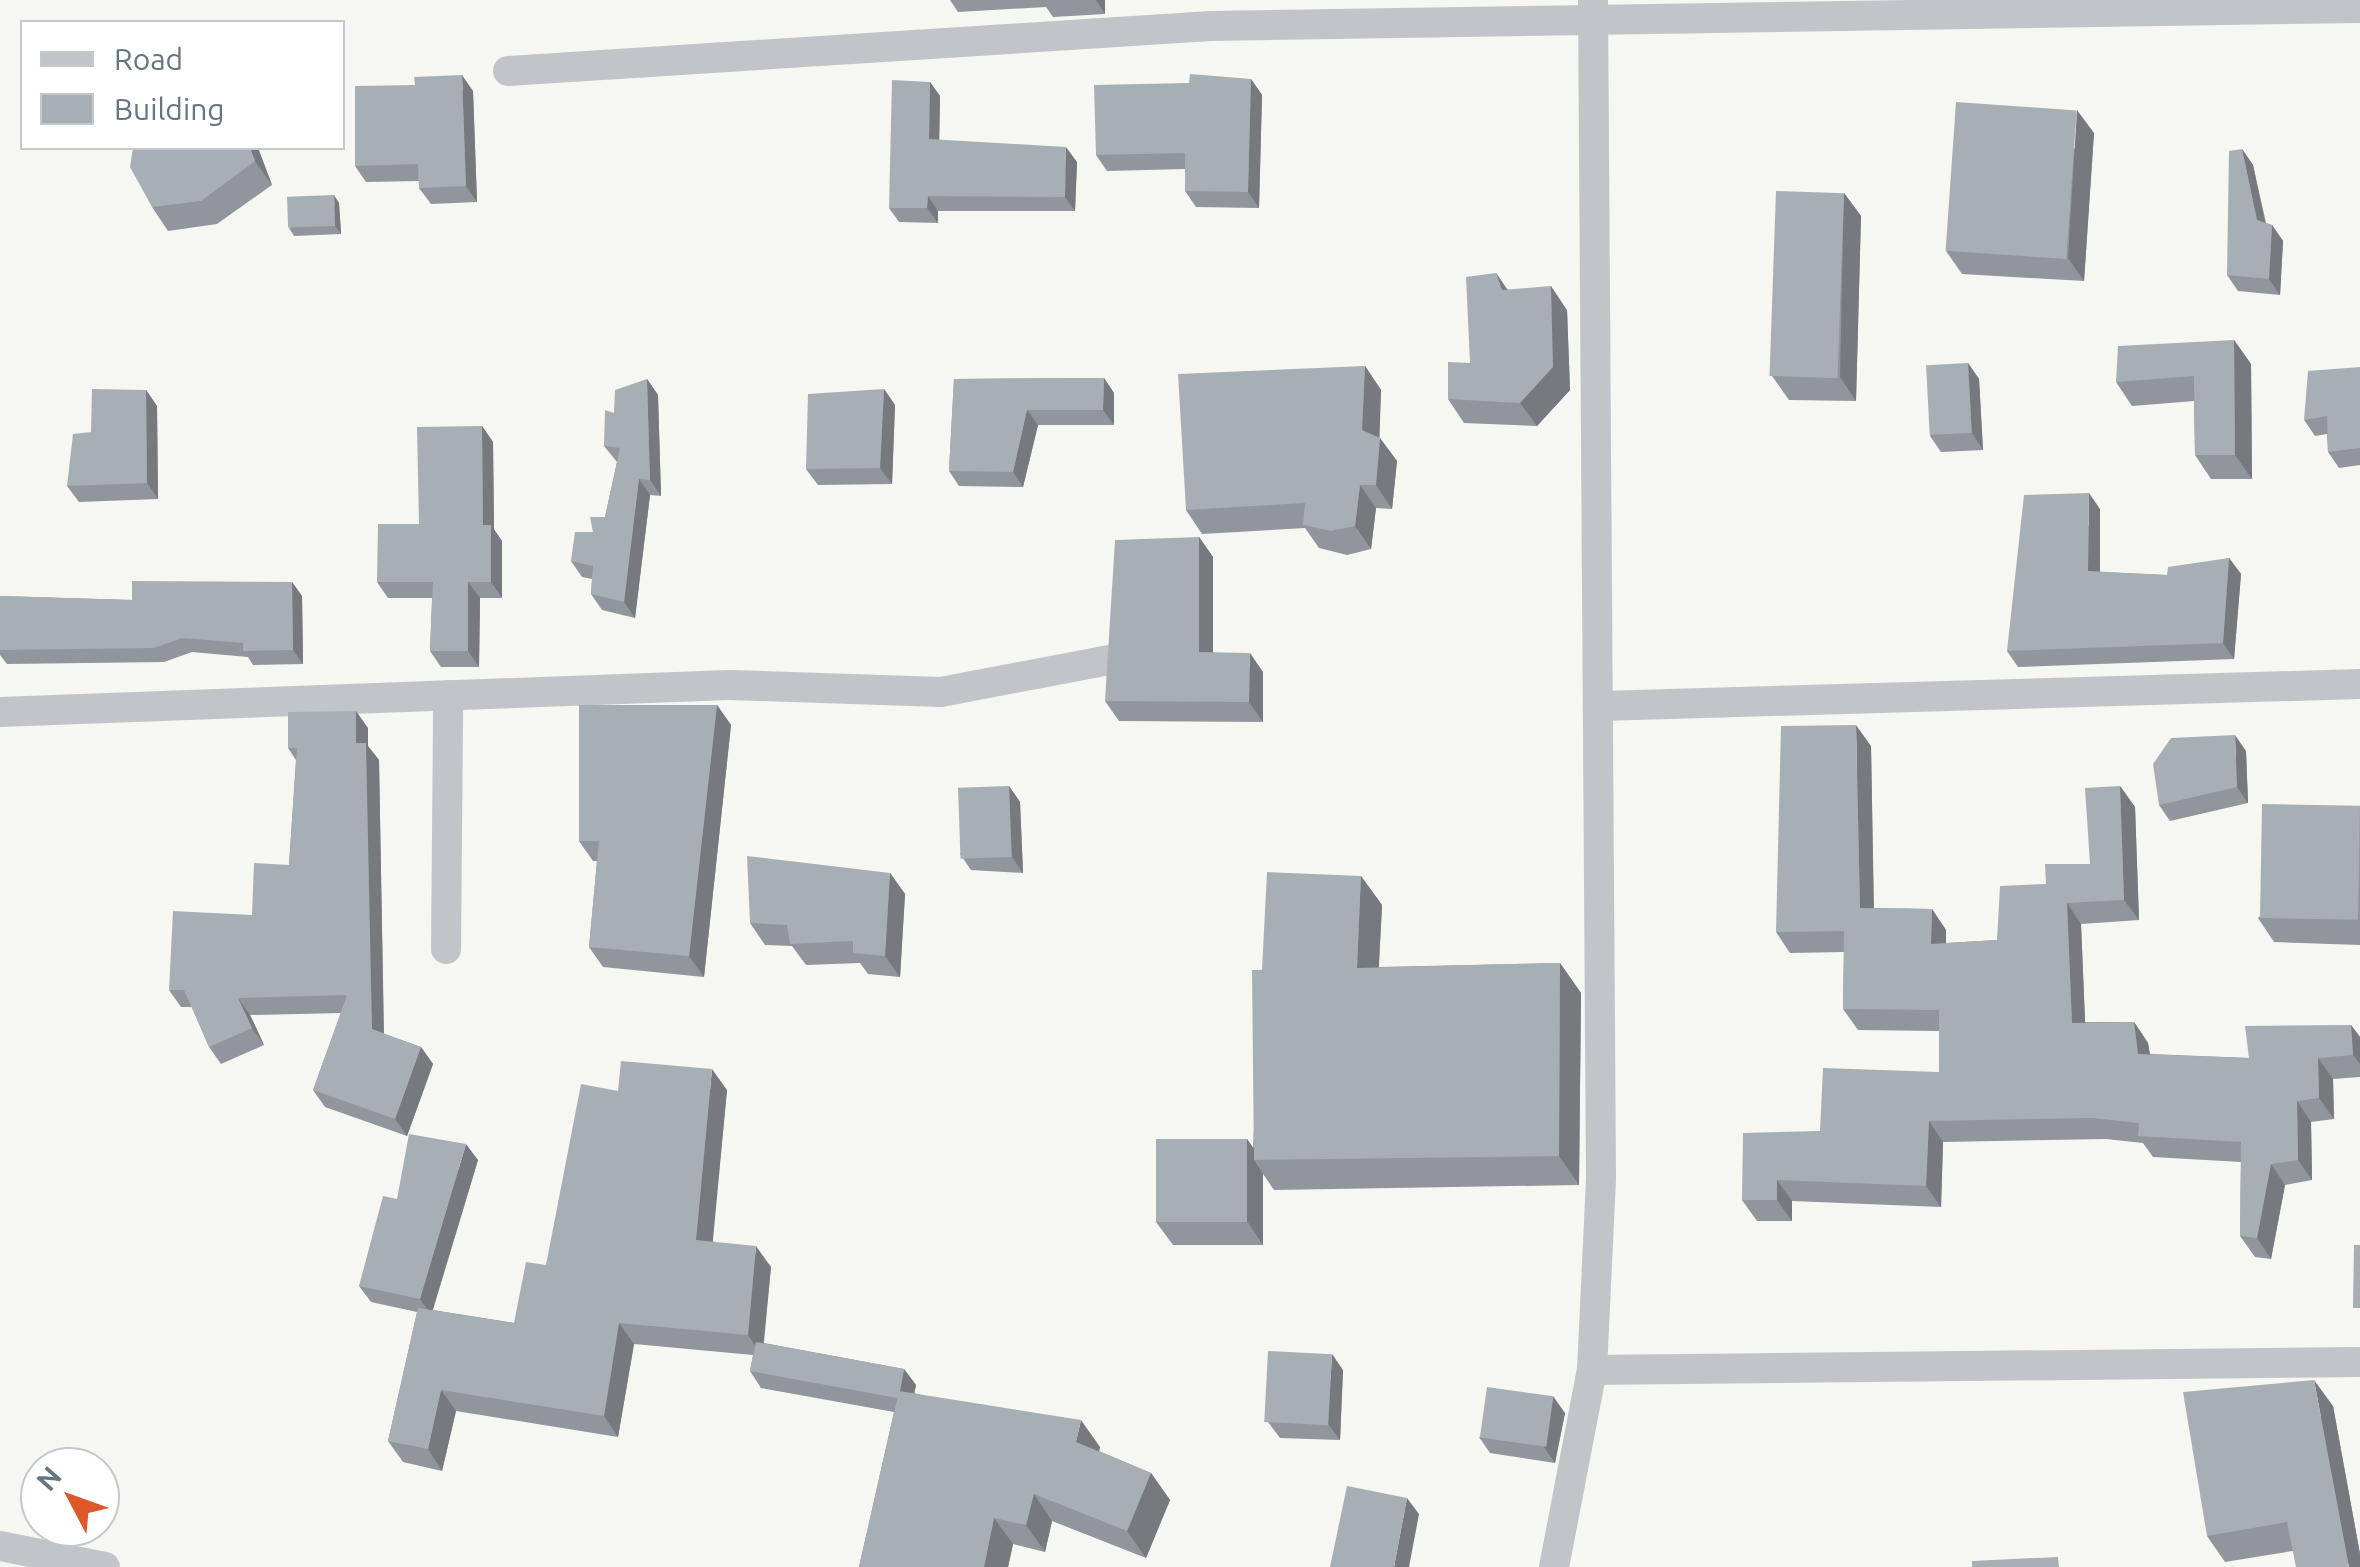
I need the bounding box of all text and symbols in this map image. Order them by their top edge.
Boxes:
legend [20,20,345,150]
text: Road [114,42,183,76]
text: Building [114,92,225,126]
north arrow [20,1447,120,1547]
text: N [30,1460,67,1496]

